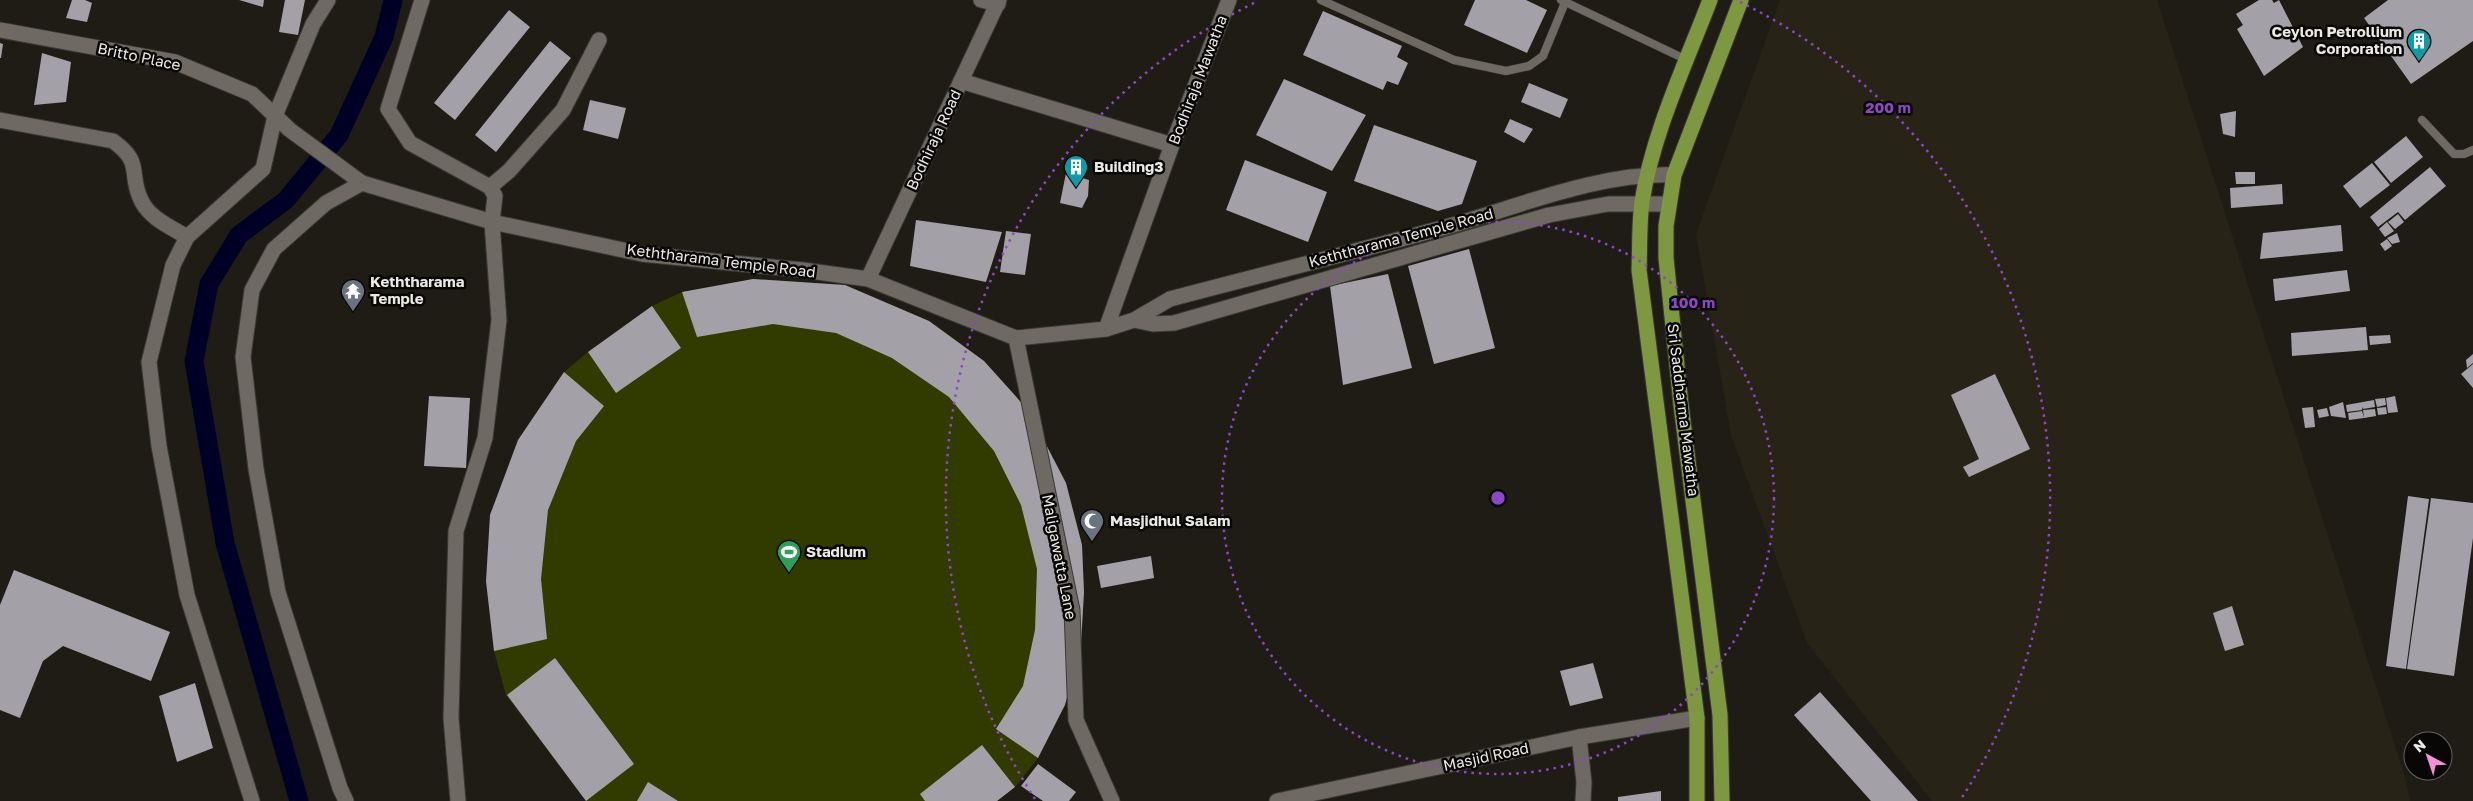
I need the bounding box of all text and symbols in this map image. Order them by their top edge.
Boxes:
street label: Bodhiraja Mawatha [1164,12,1230,147]
place label: Ceylon Petrollium Corporation [2271,22,2402,57]
building icon: Ceylon Petrollium Corporation [2406,28,2432,62]
street label: Britto Place [96,38,183,74]
street label: Bodhiraja Road [902,87,964,193]
text: 200 m [1865,98,1911,116]
building icon: Building3 [1063,154,1089,188]
place label: Building3 [1094,157,1163,175]
street label: Keththarama Temple Road [1307,204,1495,270]
street label: Keththarama Temple Road [626,239,817,281]
place label: Keththarama Temple [370,272,465,307]
temple icon: Keththarama Temple [340,278,366,312]
text: 100 m [1671,293,1715,311]
street label: Sri Saddharma Mawatha [1664,322,1704,497]
centre of rings [1489,489,1507,507]
street label: Maligawatta Lane [1039,493,1081,621]
mosque icon: Masjidhul Salam [1079,508,1105,542]
place label: Masjidhul Salam [1110,511,1230,529]
sports icon: Stadium [776,539,802,573]
place label: Stadium [806,542,866,560]
north arrow [2403,731,2453,781]
text: N [2410,736,2429,756]
street label: Masjid Road [1441,738,1530,774]

